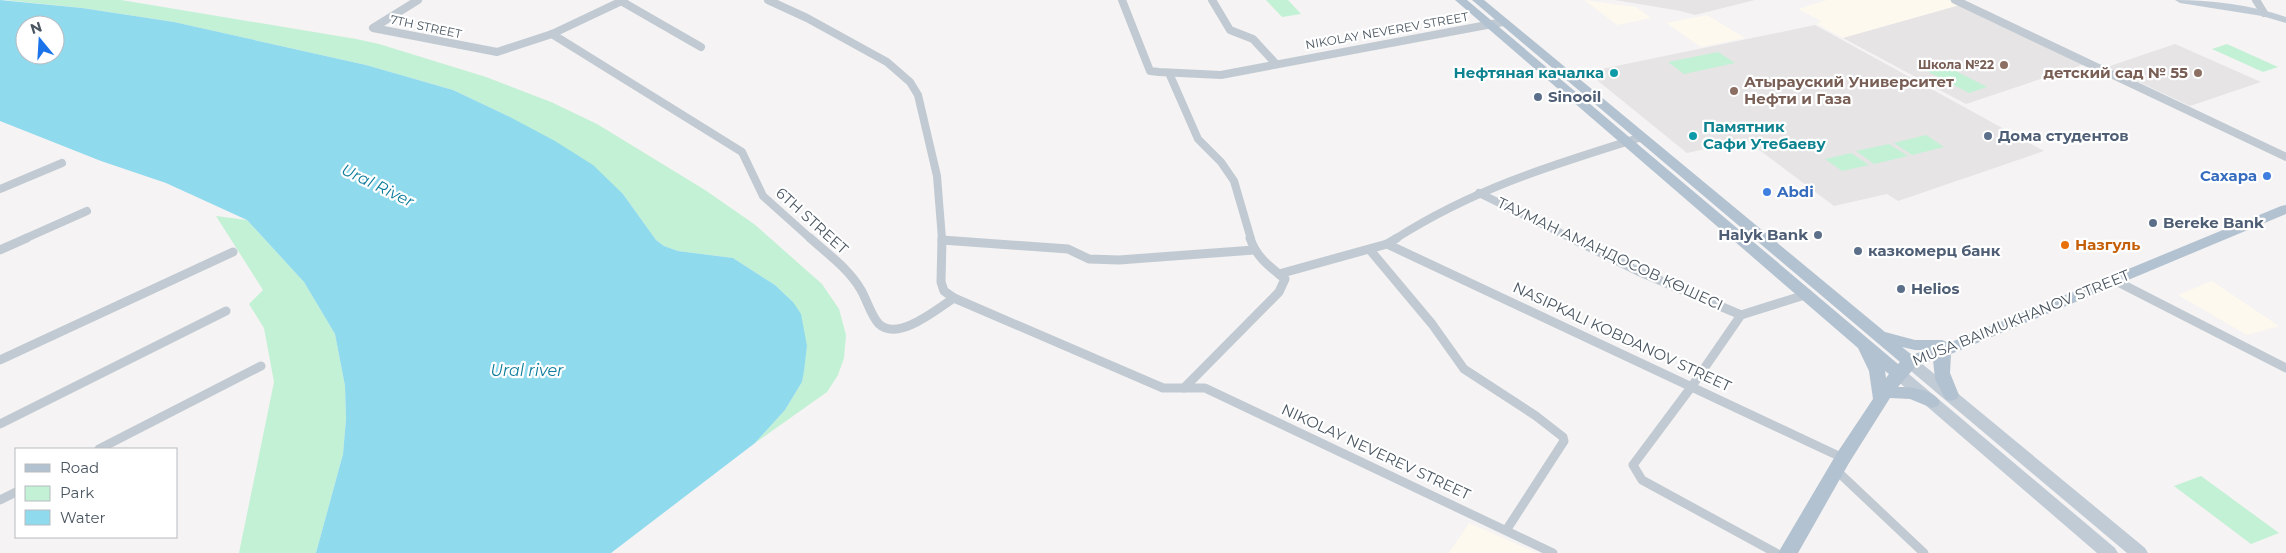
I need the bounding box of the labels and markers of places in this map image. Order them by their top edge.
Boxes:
place label: Школа №22 [1918,57,1994,72]
marker: Школа №22 [1998,59,2010,71]
place label: Нефтяная качалка [1454,63,1604,82]
place label: детский сад № 55 [2043,63,2188,82]
marker: Нефтяная качалка [1608,67,1620,79]
marker: детский сад № 55 [2192,67,2204,79]
place label: Атырауский Университет Нефти и Газа [1744,72,1954,108]
marker: Атырауский Университет Нефти и Газа [1728,85,1740,97]
place label: Sinooil [1548,87,1601,106]
marker: Sinooil [1532,91,1544,103]
place label: Памятник Сафи Утебаеву [1703,117,1826,153]
place label: Дома студентов [1998,126,2129,145]
marker: Памятник Сафи Утебаеву [1687,130,1699,142]
marker: Дома студентов [1982,130,1994,142]
place label: Сахара [2200,166,2257,185]
marker: Сахара [2261,170,2273,182]
place label: Abdi [1776,182,1814,201]
marker: Abdi [1761,186,1773,198]
place label: Bereke Bank [2163,213,2264,232]
marker: Bereke Bank [2147,217,2159,229]
place label: Halyk Bank [1718,225,1808,244]
marker: Halyk Bank [1812,229,1824,241]
place label: Назгуль [2075,235,2140,254]
marker: Назгуль [2059,239,2071,251]
place label: казкомерц банк [1868,241,2001,260]
marker: казкомерц банк [1852,245,1864,257]
place label: Helios [1911,279,1959,298]
marker: Helios [1895,283,1907,295]

